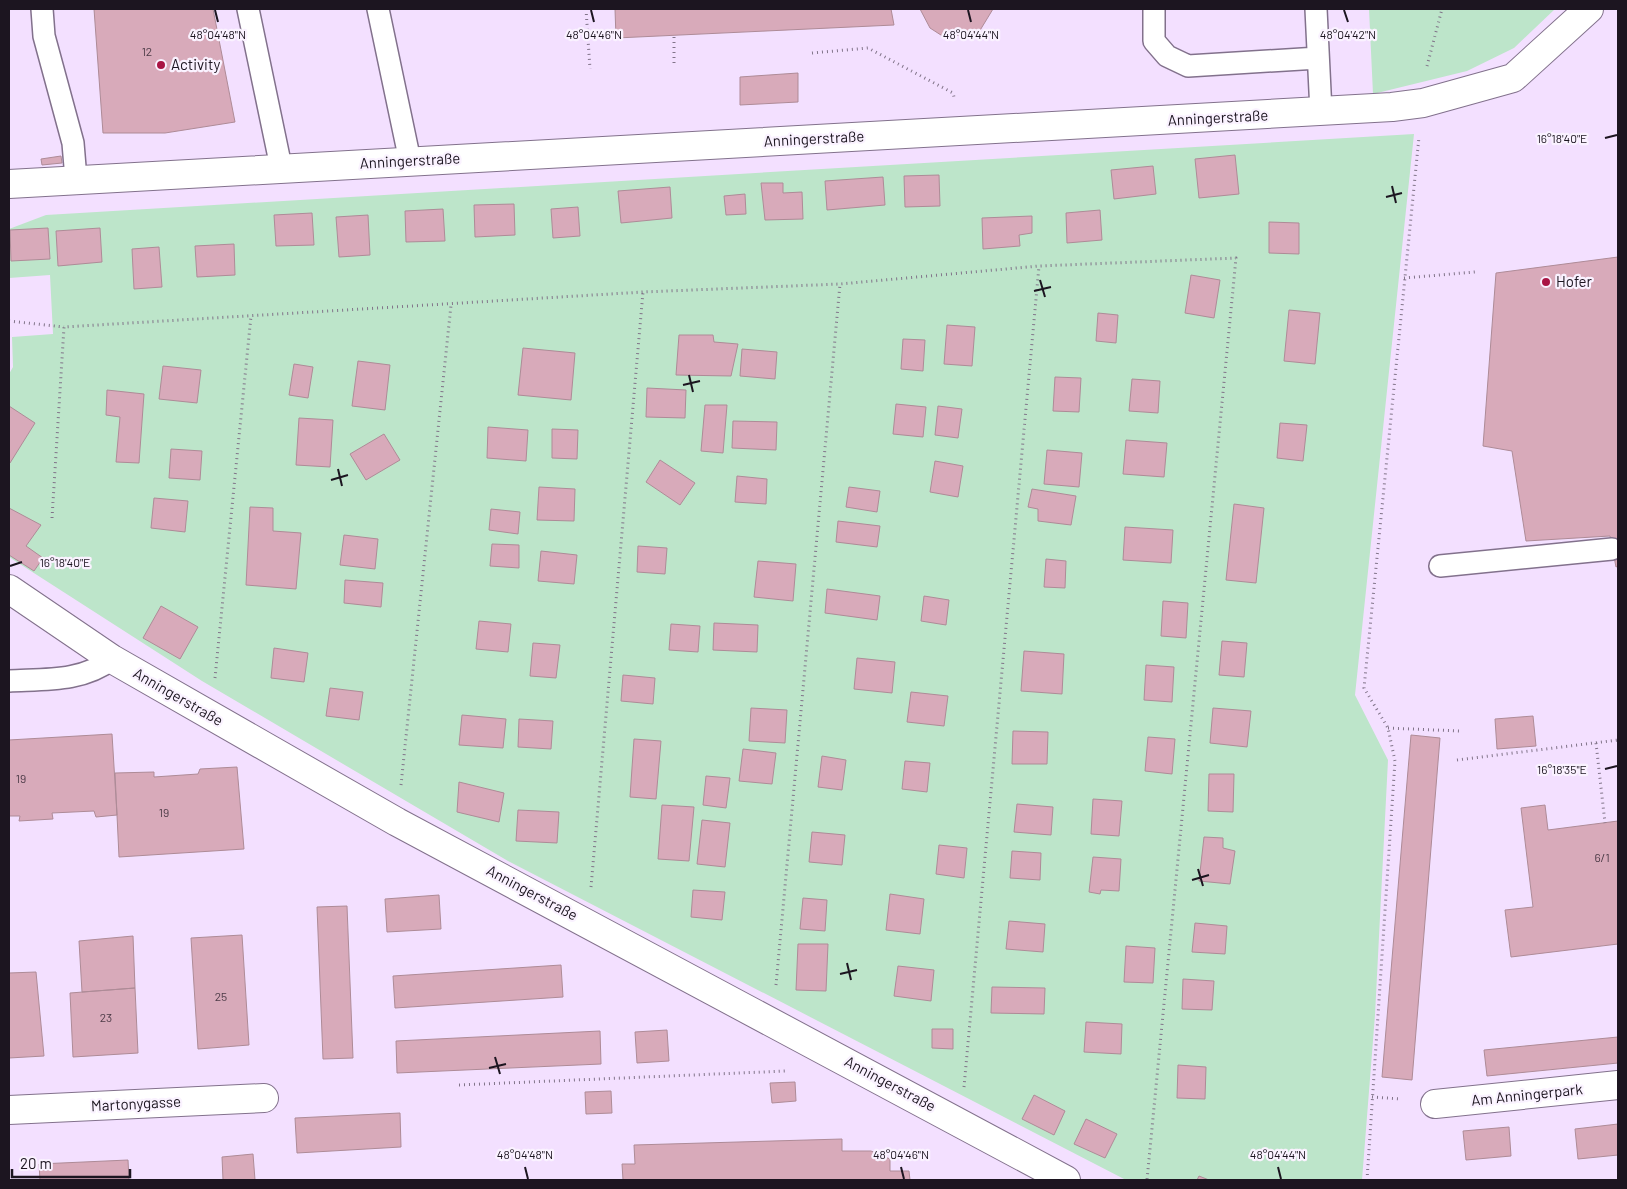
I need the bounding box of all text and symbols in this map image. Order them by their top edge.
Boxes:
text: 48°04'48"N [190,27,246,41]
text: 48°04'46"N [566,27,622,41]
text: 48°04'44"N [943,27,999,41]
text: 48°04'42"N [1320,27,1376,41]
house number: 12 [142,44,152,58]
place label: Activity [171,55,220,73]
marker: Activity [155,59,167,71]
street label: Anningerstraße [1167,105,1269,129]
street label: Anningerstraße [763,126,865,150]
text: 16°18'40"E [1537,131,1587,145]
street label: Anningerstraße [359,148,461,172]
place label: Hofer [1556,272,1593,290]
marker: Hofer [1540,276,1552,288]
text: 16°18'40"E [40,555,90,569]
street label: Anningerstraße [130,663,227,729]
text: 16°18'35"E [1537,762,1587,776]
house number: 19 [16,771,26,785]
house number: 19 [159,805,169,819]
house number: 6/1 [1594,850,1610,864]
street label: Anningerstraße [484,861,581,924]
house number: 25 [215,989,227,1003]
house number: 23 [100,1010,112,1024]
street label: Anningerstraße [842,1052,939,1115]
street label: Am Anningerpark [1470,1079,1584,1109]
street label: Martonygasse [91,1092,181,1114]
scale bar [12,1146,130,1178]
text: 48°04'48"N [497,1147,553,1161]
text: 48°04'46"N [873,1147,929,1161]
text: 48°04'44"N [1250,1147,1306,1161]
text: 20 m [20,1154,52,1172]

